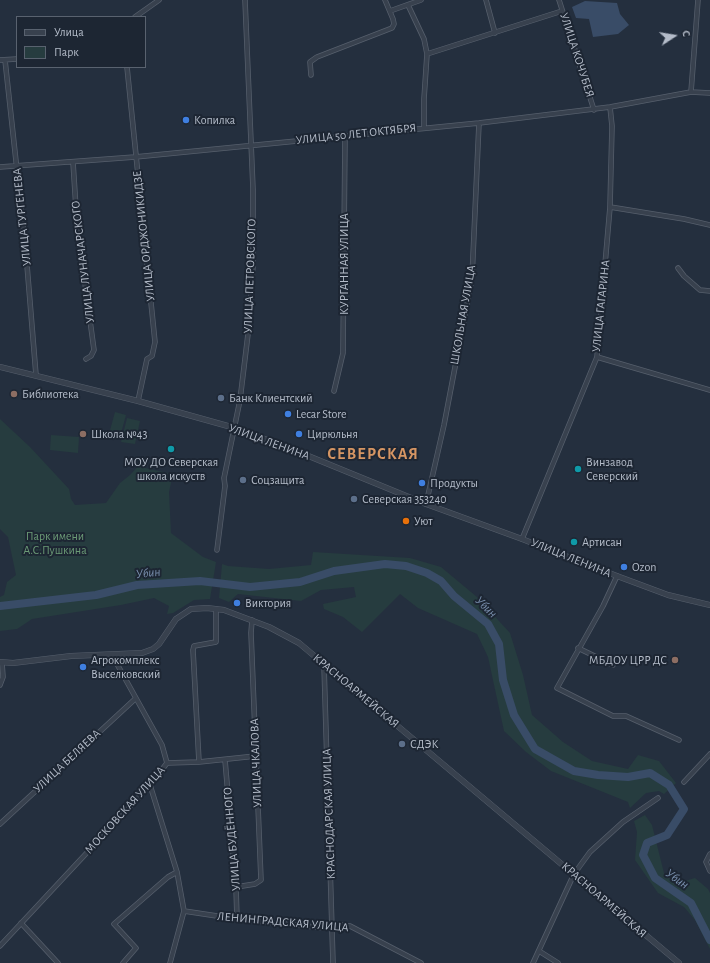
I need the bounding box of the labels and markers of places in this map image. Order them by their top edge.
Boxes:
place label: Копилка [194,113,235,127]
marker: Копилка [181,115,191,125]
place label: Библиотека [22,387,79,401]
marker: Библиотека [9,389,19,399]
place label: Банк Клиентский [229,391,313,405]
marker: Банк Клиентский [216,393,226,403]
place label: Lecar Store [296,407,347,421]
marker: Lecar Store [283,409,293,419]
place label: Школа №43 [91,427,147,441]
place label: Цирюльня [307,427,358,441]
marker: Школа №43 [78,429,88,439]
marker: Цирюльня [294,429,304,439]
marker: МОУ ДО Северская школа искуств [166,444,176,454]
place label: МОУ ДО Северская школа искуств [124,455,218,483]
place label: Винзавод Северский [586,455,638,483]
marker: Винзавод Северский [573,464,583,474]
place label: Соцзащита [251,473,305,487]
marker: Соцзащита [238,475,248,485]
place label: Продукты [430,476,478,490]
marker: Продукты [417,478,427,488]
place label: Северская 353240 [362,492,447,506]
marker: Северская 353240 [349,494,359,504]
place label: Уют [414,514,432,528]
marker: Уют [401,516,411,526]
place label: Артисан [582,535,622,549]
marker: Артисан [569,537,579,547]
place label: Ozon [632,560,656,574]
marker: Ozon [619,562,629,572]
place label: Виктория [245,596,291,610]
marker: Виктория [232,598,242,608]
place label: Агрокомплекс Выселковский [91,653,160,681]
place label: МБДОУ ЦРР ДС [589,653,667,667]
marker: МБДОУ ЦРР ДС [670,655,680,665]
marker: Агрокомплекс Выселковский [78,662,88,672]
place label: СДЭК [410,737,438,751]
marker: СДЭК [397,739,407,749]

